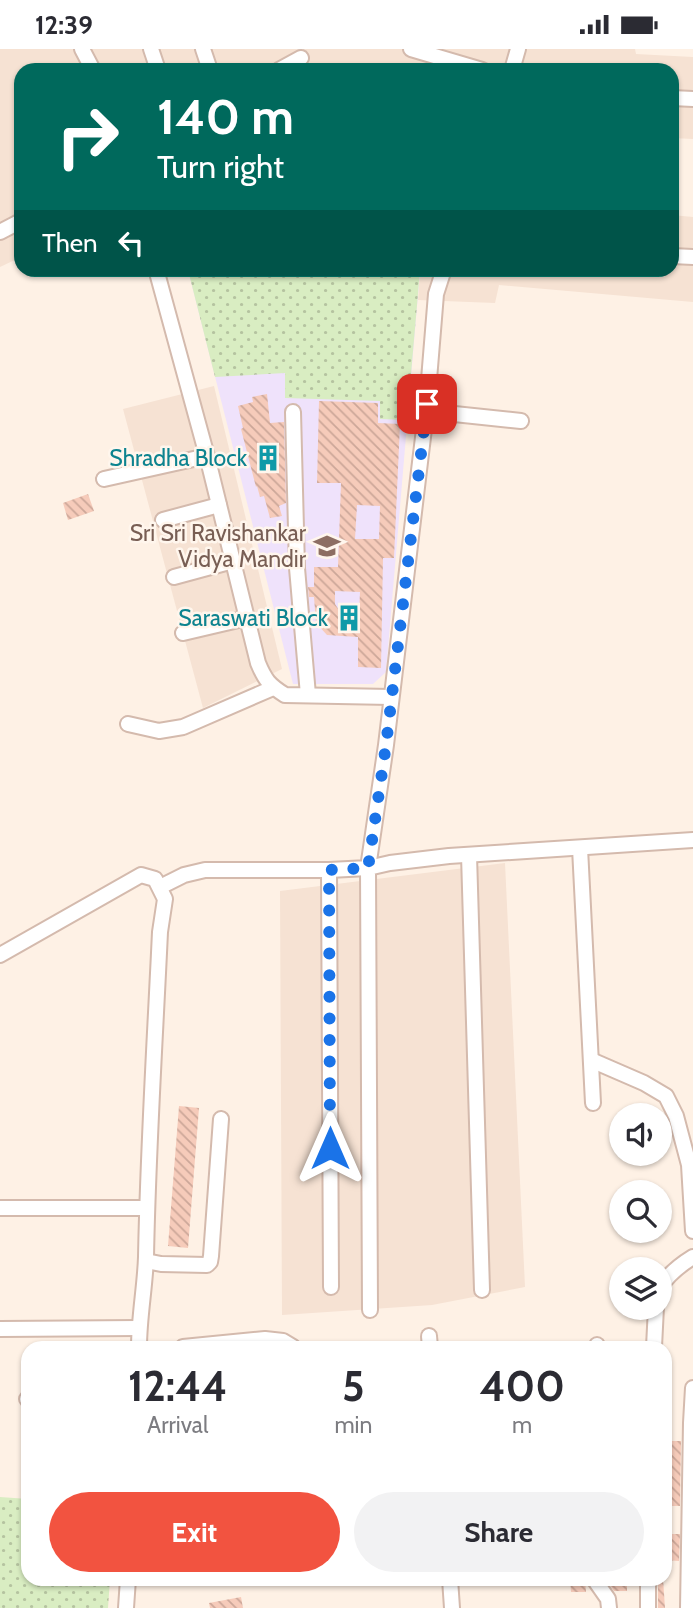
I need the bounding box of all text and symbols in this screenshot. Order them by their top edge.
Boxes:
text: 12:39 [35,9,93,41]
text: 140 m [157,87,294,146]
icon: right [42,91,133,182]
text: Turn right [157,147,284,186]
icon: left [112,224,150,262]
text: Then [42,227,98,259]
pin [397,374,457,434]
icon: arrive [408,385,446,423]
building icon: Shradha Block [253,443,283,473]
place label: Shradha Block [109,444,248,472]
place label: Sri Sri Ravishankar Vidya Mandir [130,519,307,573]
school or university icon: Sri Sri Ravishankar Vidya Mandir [312,531,342,561]
building icon: Saraswati Block [334,603,364,633]
place label: Saraswati Block [178,604,329,632]
map controls [609,1103,672,1320]
button: sound [609,1103,672,1166]
position arrow [293,1111,367,1185]
button: search [609,1180,672,1243]
button: layers [609,1257,672,1320]
text: 12:44 [128,1360,227,1412]
text: 5 [342,1360,365,1412]
text: 400 [479,1360,565,1412]
text: Arrival [147,1411,208,1439]
text: min [334,1411,372,1439]
text: m [512,1411,532,1439]
button: Exit [49,1492,340,1572]
button: Share [354,1492,644,1572]

